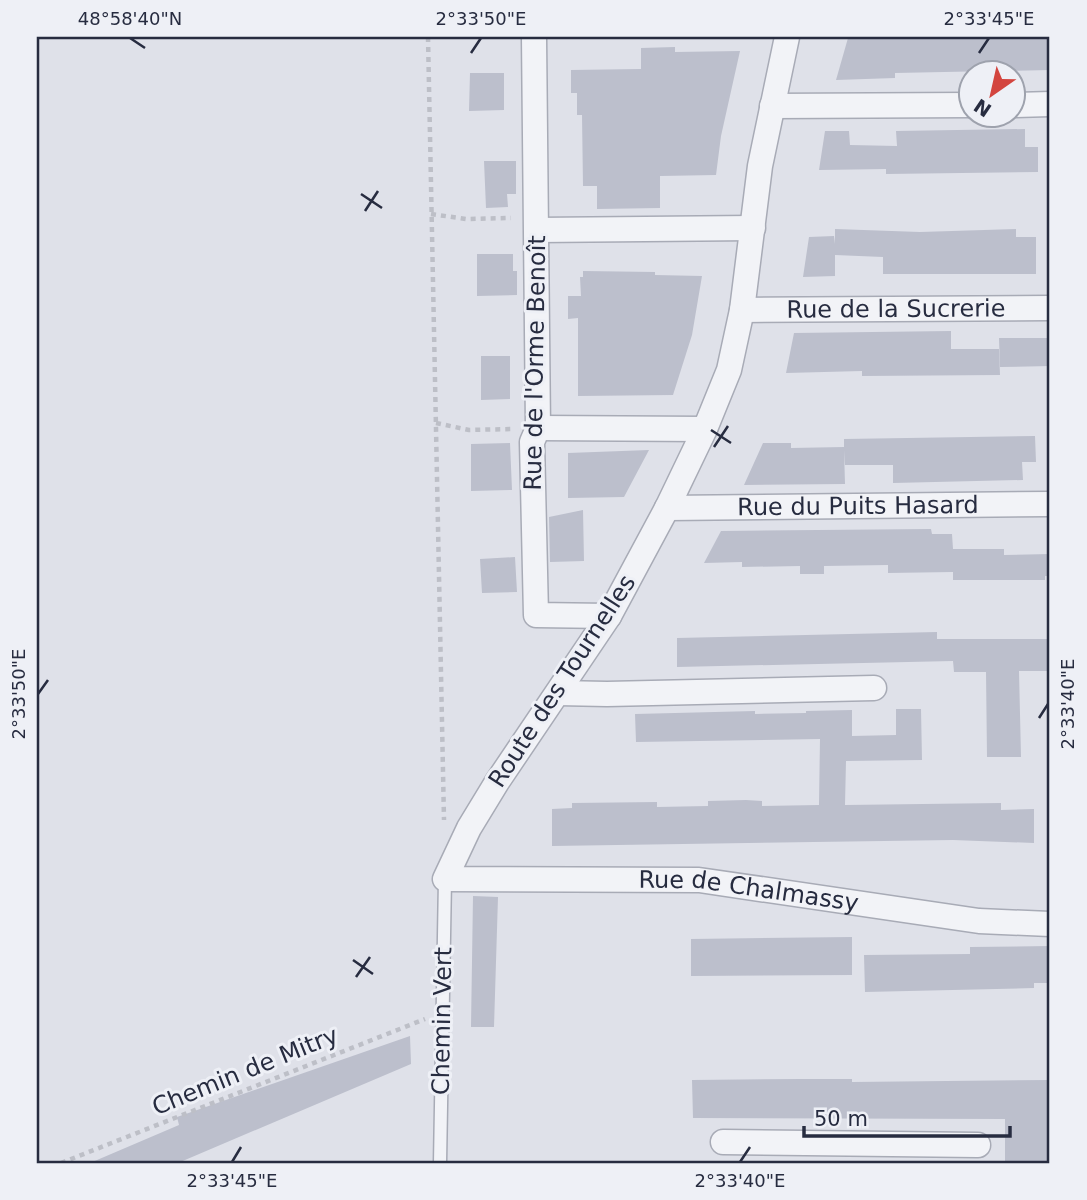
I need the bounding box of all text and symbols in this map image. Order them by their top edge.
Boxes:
text: 48°58'40"N [78,8,182,29]
text: 2°33'50"E [436,8,526,29]
text: 2°33'45"E [944,8,1034,29]
north arrow [958,60,1028,130]
text: N [970,95,995,122]
street label: Rue de l'Orme Benoît [519,235,551,491]
street label: Rue de la Sucrerie [786,294,1006,324]
street label: Rue du Puits Hasard [737,491,979,521]
street label: Route des Tournelles [483,569,641,793]
text: 2°33'50"E [8,649,29,739]
text: 2°33'40"E [1057,659,1078,749]
street label: Rue de Chalmassy [638,865,860,917]
street label: Chemin Vert [427,947,457,1095]
street label: Chemin de Mitry [148,1021,342,1121]
scale bar [804,1095,1010,1139]
text: 50 m [814,1107,868,1131]
text: 2°33'45"E [187,1170,277,1191]
text: 2°33'40"E [695,1170,785,1191]

